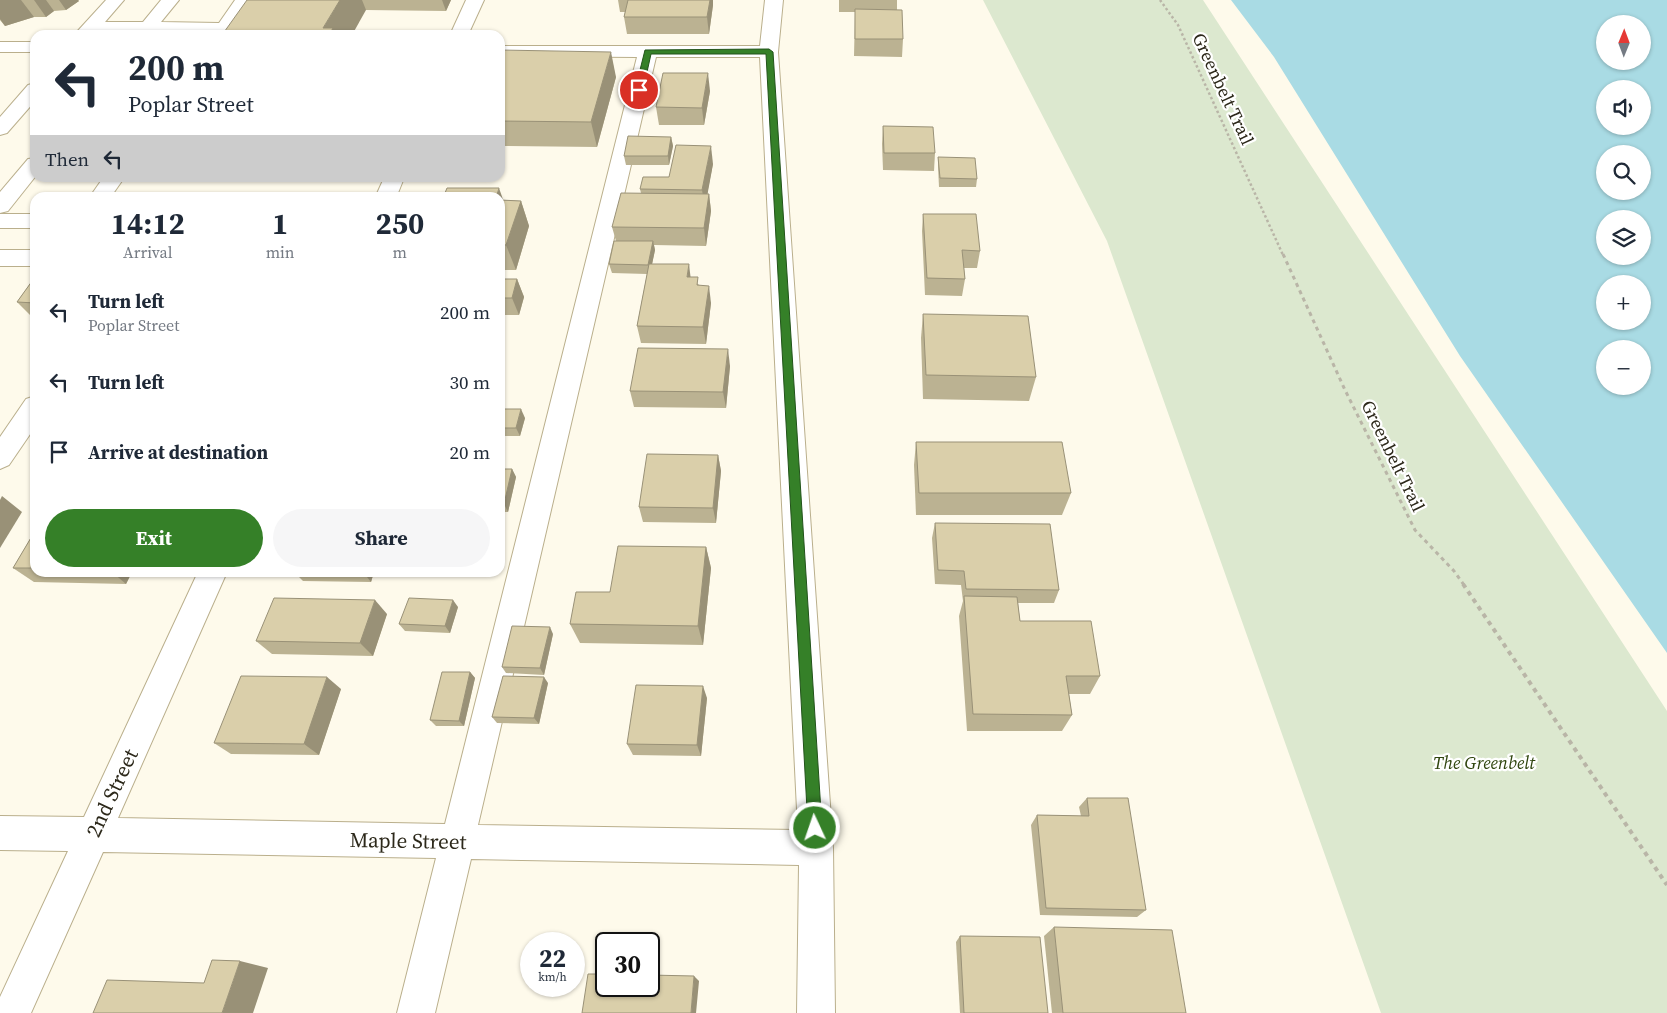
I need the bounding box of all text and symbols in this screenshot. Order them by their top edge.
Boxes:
north arrow [1596,15,1651,70]
map controls [1596,15,1651,395]
street label: Greenbelt Trail [1187,29,1260,149]
text: 200 m [128,44,224,92]
icon: left [45,50,110,115]
pin [618,69,660,111]
icon: arrive [625,76,653,104]
button: sound [1596,80,1651,135]
text: Poplar Street [128,89,254,119]
icon: left [99,145,127,173]
button: search [1596,145,1651,200]
text: Then [45,146,89,172]
text: 14:12 [111,203,185,244]
text: 1 [272,203,288,244]
text: 250 [375,203,424,244]
button: layers [1596,210,1651,265]
text: Arrival [123,241,173,263]
text: min [266,241,295,263]
text: m [393,241,407,263]
button: + [1596,275,1651,330]
text: Turn left [88,288,164,314]
icon: left [45,298,73,326]
text: 200 m [440,299,490,325]
text: Poplar Street [88,314,179,336]
button: − [1596,340,1651,395]
icon: left [45,368,73,396]
text: Turn left [88,369,164,395]
text: 30 m [449,369,490,395]
street label: Greenbelt Trail [1356,396,1431,516]
icon: arrive [45,438,73,466]
text: Arrive at destination [88,439,268,465]
text: 20 m [449,439,490,465]
button: Exit [45,509,263,567]
button: Share [273,509,490,567]
street label: 2nd Street [78,744,145,842]
park label: The Greenbelt [1433,750,1536,775]
position arrow [788,801,840,853]
street label: Maple Street [349,825,467,856]
speed limit sign: 30 [595,932,660,997]
text: 22 [539,941,566,975]
text: km/h [538,969,567,985]

